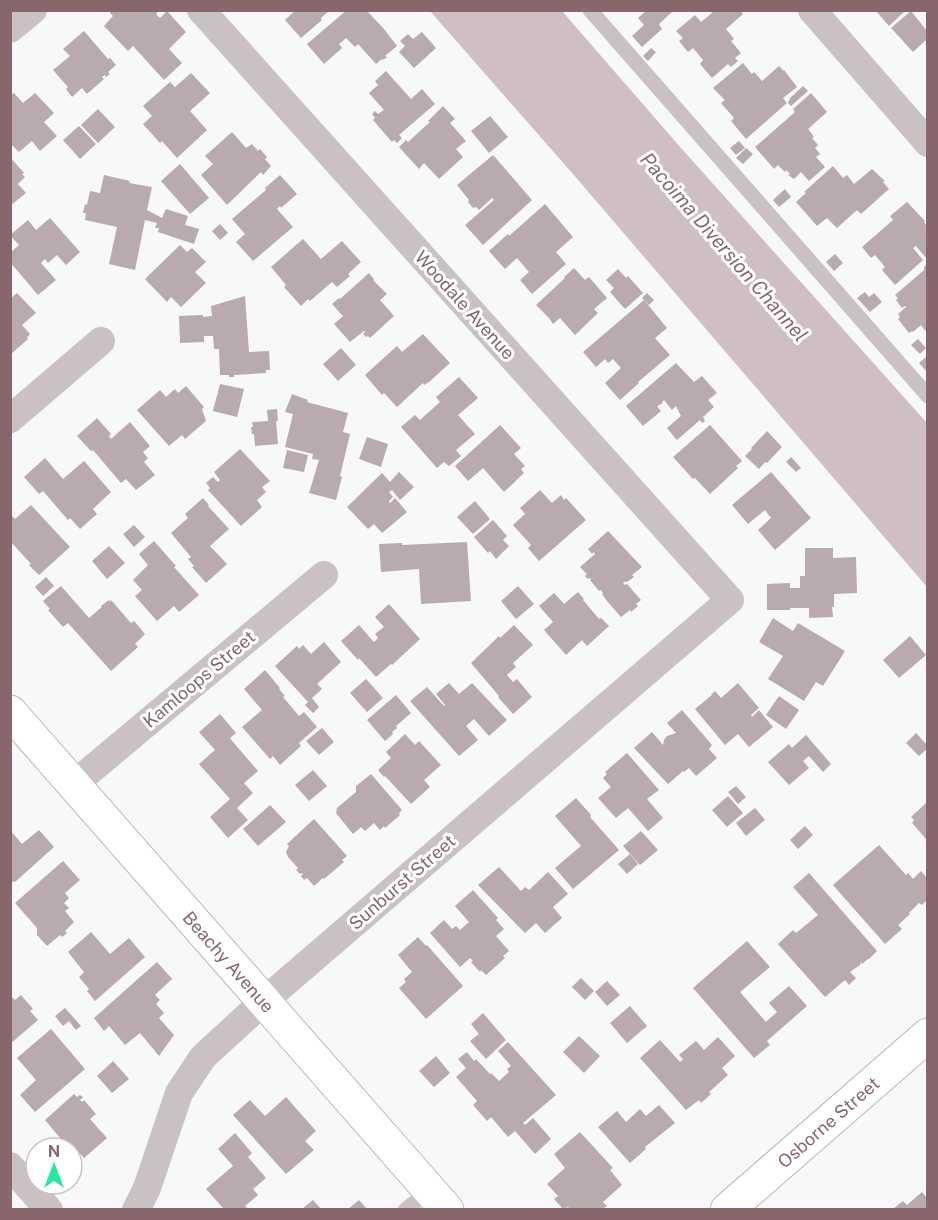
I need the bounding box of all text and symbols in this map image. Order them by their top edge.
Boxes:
water label: Pacoima Diversion Channel [635,147,813,347]
street label: Woodale Avenue [411,246,519,364]
street label: Kamloops Street [139,626,259,732]
street label: Sunburst Street [344,830,460,934]
street label: Beachy Avenue [179,907,279,1016]
street label: Osborne Street [773,1072,883,1172]
north arrow [24,1136,84,1196]
text: N [48,1142,60,1161]

